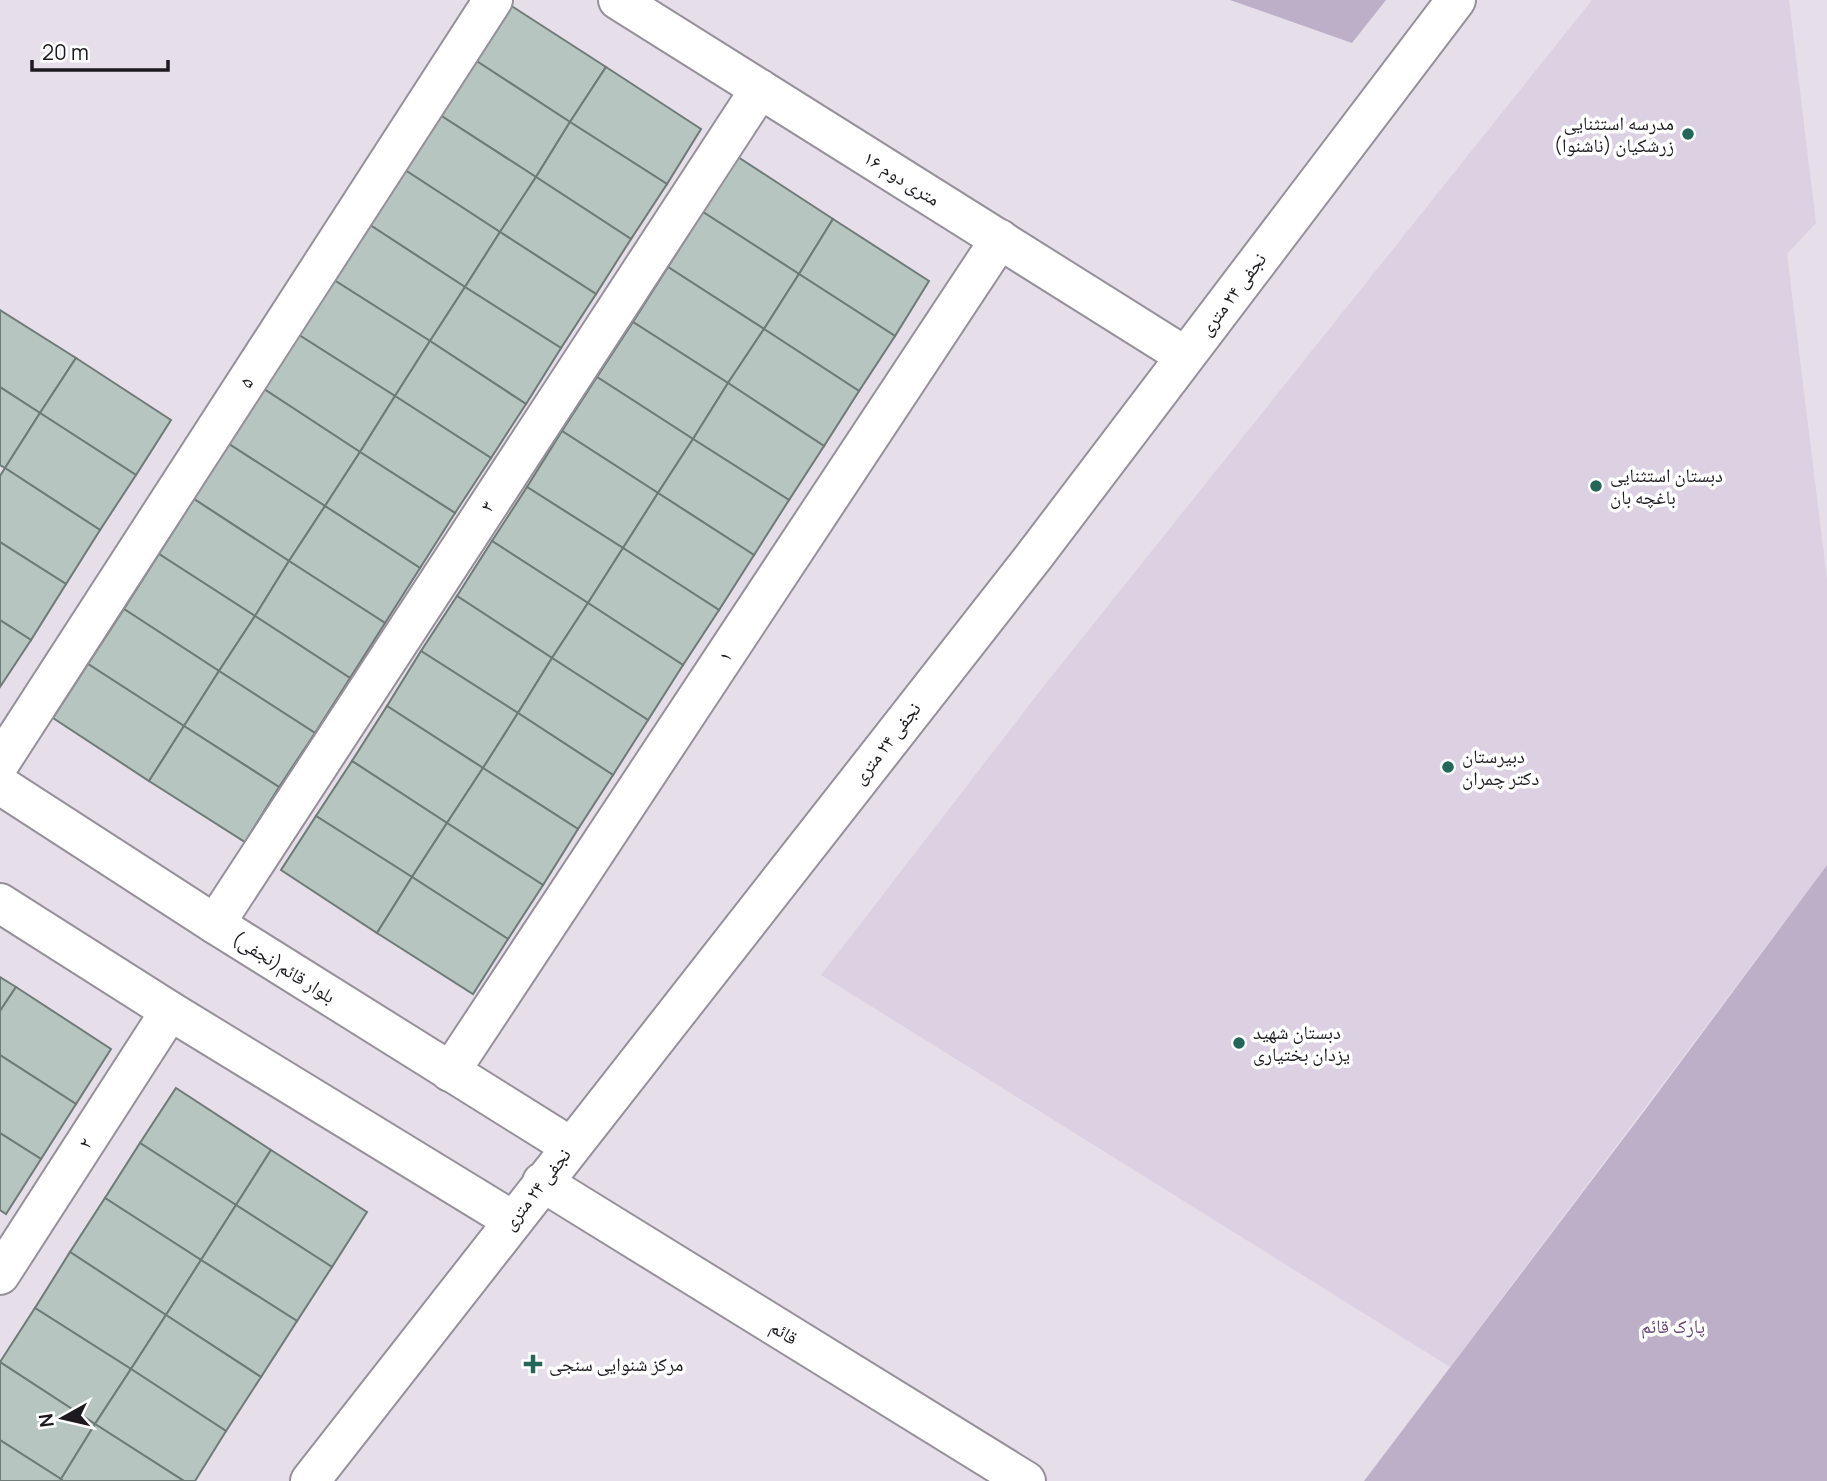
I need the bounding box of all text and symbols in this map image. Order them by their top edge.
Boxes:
scale bar [32,28,168,72]
text: 20 m [42,38,89,66]
place label: مدرسه استثنایی زرشکیان (ناشنوا) [1554,110,1674,158]
marker: مدرسه استثنایی زرشکیان (ناشنوا) [1680,126,1696,142]
street label: ۱۶ متری دوم [858,144,945,213]
street label: نجفی ۲۴ متری [1192,247,1272,341]
street label: ۵ [233,371,259,393]
place label: دبستان استثنایی باغچه بان [1610,462,1723,510]
marker: دبستان استثنایی باغچه بان [1588,478,1604,494]
street label: ۳ [474,495,500,517]
street label: ۱ [712,645,738,667]
street label: نجفی ۲۴ متری [846,696,926,790]
place label: دبیرستان دکتر چمران [1462,743,1539,791]
marker: دبیرستان دکتر چمران [1440,759,1456,775]
street label: بلوار قائم(نجفی) [228,925,340,1009]
place label: دبستان شهید یزدان بختیاری [1253,1019,1350,1067]
marker: دبستان شهید یزدان بختیاری [1231,1035,1247,1051]
street label: ۲ [72,1132,98,1154]
street label: نجفی ۲۴ متری [496,1142,576,1236]
park label: پارک قائم [1641,1313,1705,1339]
street label: قائم [765,1314,803,1350]
place label: مرکز شنوایی سنجی [549,1351,683,1377]
marker: مرکز شنوایی سنجی [523,1354,543,1374]
north arrow [28,1383,98,1453]
text: N [32,1412,60,1429]

